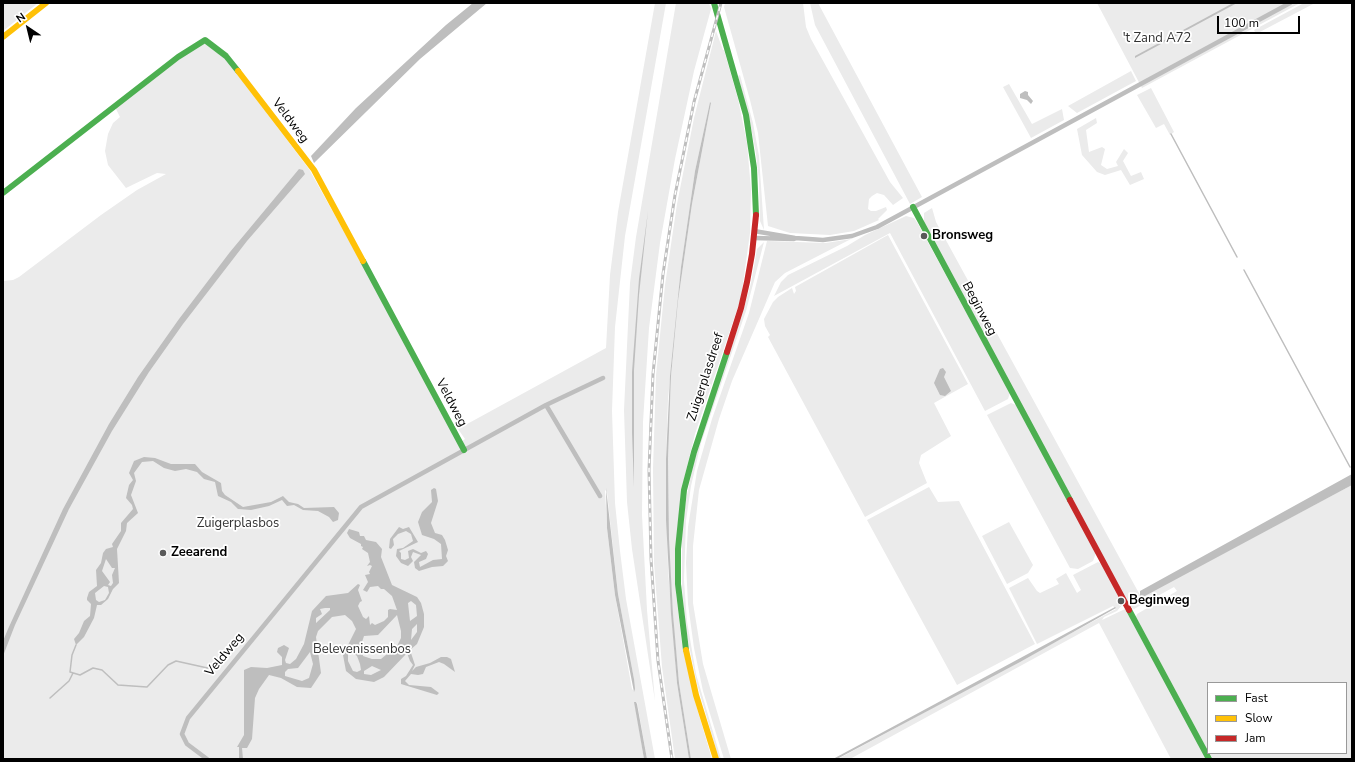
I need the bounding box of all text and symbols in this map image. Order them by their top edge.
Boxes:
north arrow [8,8,48,48]
scale bar [1219,8,1302,34]
text: N [13,9,28,26]
text: 100 m [1224,15,1259,31]
park label: 't Zand A72 [1123,31,1191,47]
street label: Veldweg [268,96,312,146]
place label: Bronsweg [932,228,993,244]
marker: Bronsweg [919,231,929,241]
street label: Beginweg [958,279,1000,339]
street label: Zuigerplasdreef [684,331,728,423]
street label: Veldweg [432,376,470,430]
park label: Zuigerplasbos [197,516,279,532]
place label: Zeearend [171,545,227,561]
marker: Zeearend [158,548,168,558]
place label: Beginweg [1129,593,1190,609]
marker: Beginweg [1116,596,1126,606]
street label: Veldweg [202,630,248,680]
park label: Belevenissenbos [313,642,411,658]
legend [1207,682,1347,754]
text: Fast [1245,690,1268,706]
text: Slow [1245,710,1273,726]
text: Jam [1245,730,1266,746]

